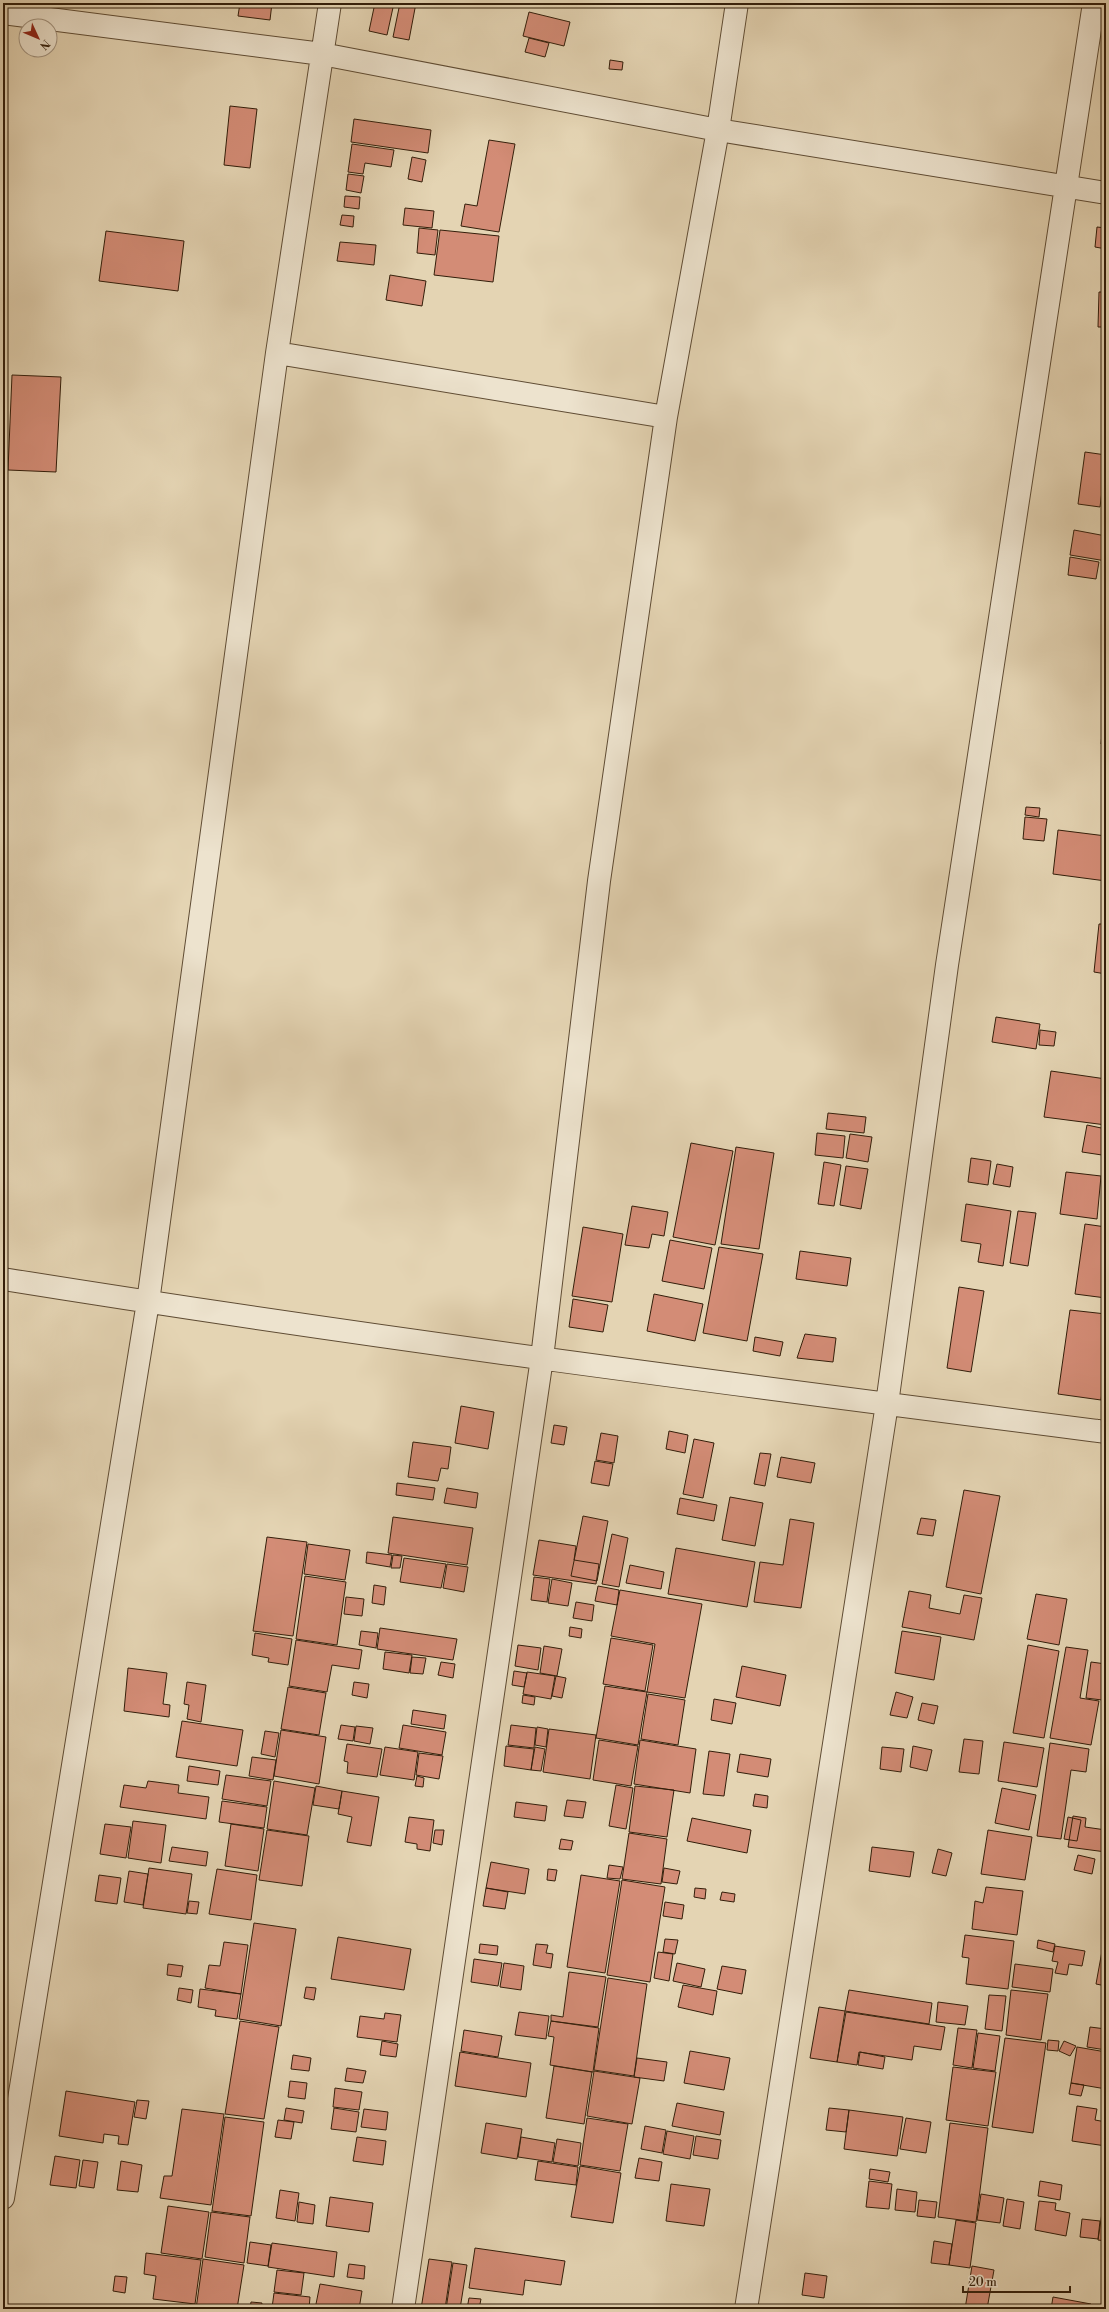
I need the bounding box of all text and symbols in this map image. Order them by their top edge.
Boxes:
north arrow [18,18,58,58]
text: N [36,36,53,52]
scale bar [963,2268,1070,2294]
text: 20 m [969,2275,997,2290]

